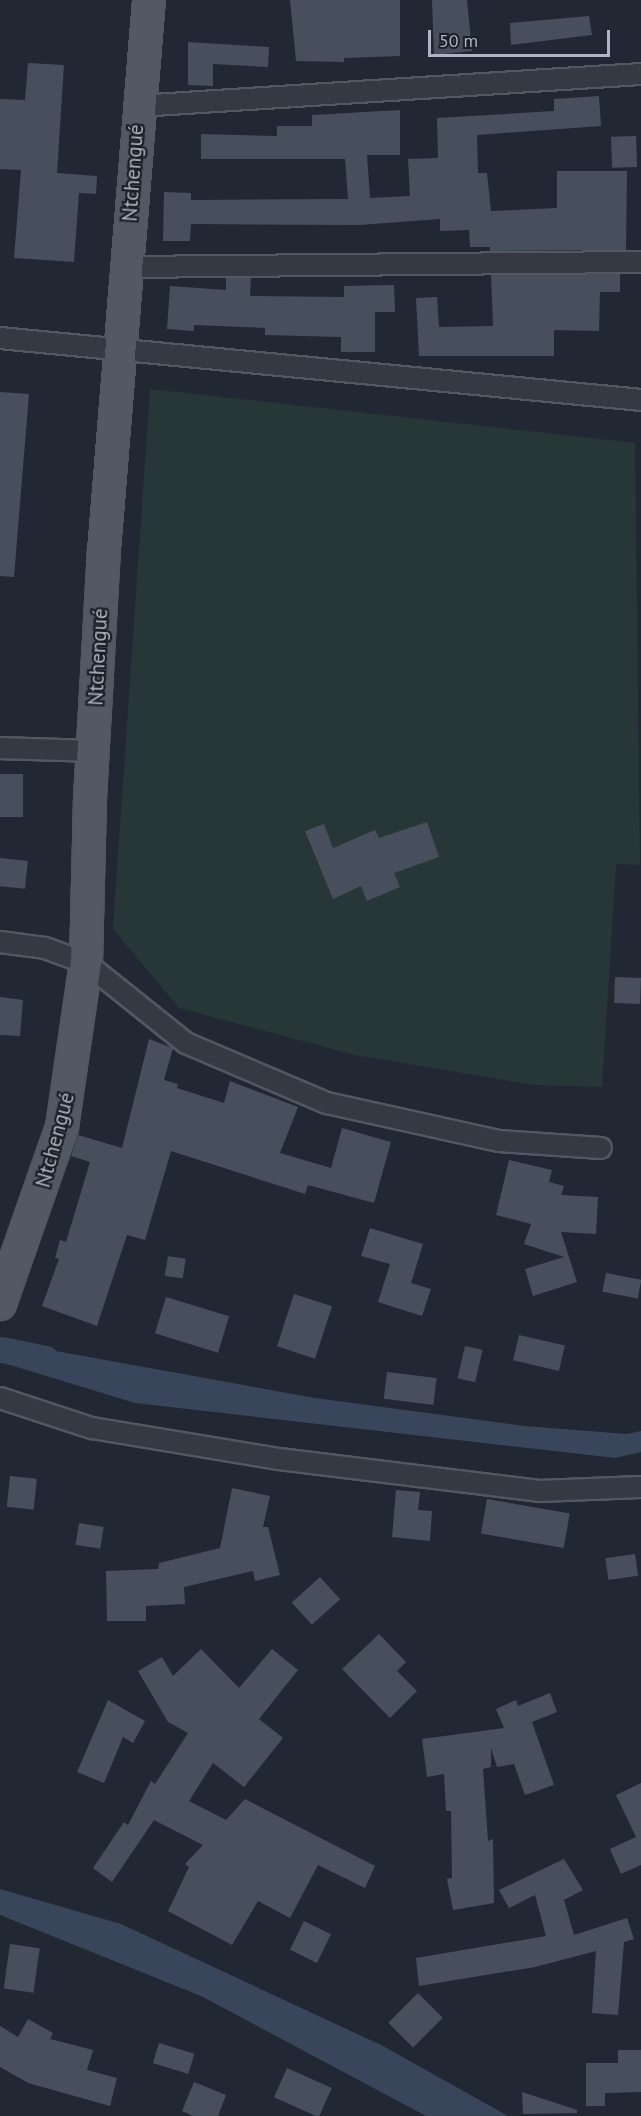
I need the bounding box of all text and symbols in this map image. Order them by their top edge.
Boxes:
scale bar [431,18,612,56]
text: 50 m [439,29,478,52]
street label: Ntchengué [117,124,149,222]
street label: Ntchengué [83,608,113,706]
street label: Ntchengué [30,1090,80,1190]

